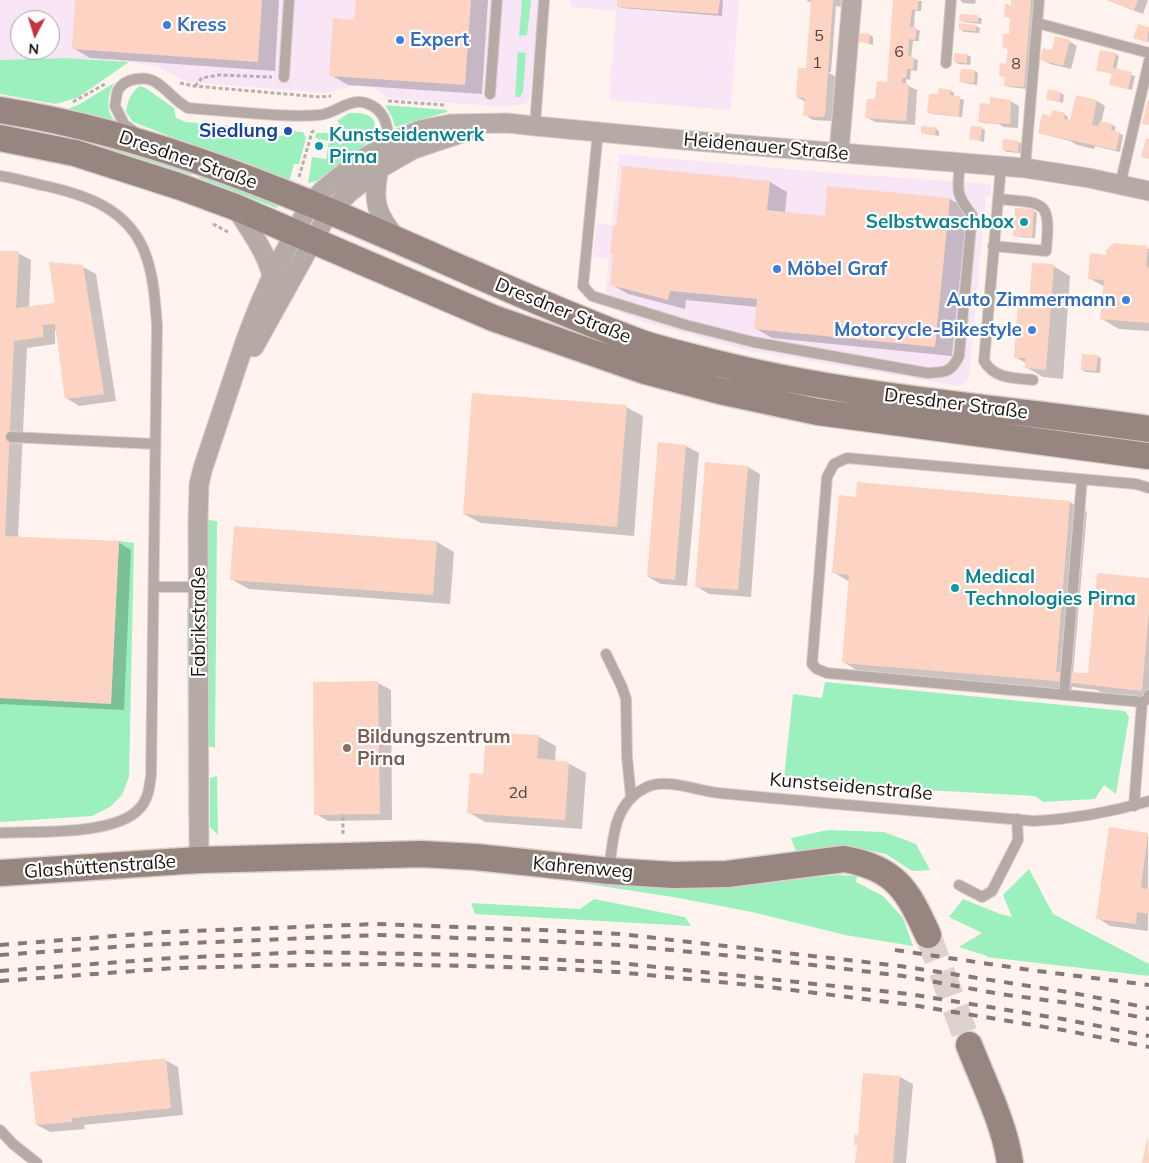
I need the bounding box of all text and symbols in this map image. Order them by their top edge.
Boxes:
north arrow [10,10,60,60]
place label: Kress [177,14,226,36]
marker: Kress [161,19,173,31]
house number: 5 [814,26,824,46]
place label: Expert [410,29,469,51]
marker: Expert [394,34,406,46]
text: N [28,40,40,58]
house number: 6 [894,42,904,62]
house number: 1 [812,53,822,73]
house number: 8 [1011,54,1021,74]
place label: Siedlung [199,120,278,142]
place label: Kunstseidenwerk Pirna [329,124,484,168]
marker: Siedlung [282,125,294,137]
street label: Dresdner Straße [116,126,260,194]
street label: Heidenauer Straße [682,128,850,166]
marker: Kunstseidenwerk Pirna [313,140,325,152]
place label: Selbstwaschbox [866,211,1014,233]
marker: Selbstwaschbox [1018,216,1030,228]
place label: Möbel Graf [787,258,887,280]
marker: Möbel Graf [771,263,783,275]
street label: Dresdner Straße [492,273,634,349]
place label: Auto Zimmermann [947,289,1116,311]
marker: Auto Zimmermann [1120,294,1132,306]
place label: Motorcycle-Bikestyle [834,319,1022,341]
marker: Motorcycle-Bikestyle [1026,324,1038,336]
street label: Dresdner Straße [883,384,1029,424]
place label: Medical Technologies Pirna [965,566,1136,610]
street label: Fabrikstraße [188,567,210,677]
marker: Medical Technologies Pirna [949,582,961,594]
place label: Bildungszentrum Pirna [357,726,511,770]
marker: Bildungszentrum Pirna [341,742,353,754]
street label: Kunstseidenstraße [768,769,934,805]
house number: 2d [508,783,528,803]
street label: Glashüttenstraße [23,850,177,884]
street label: Kahrenweg [532,852,634,884]

